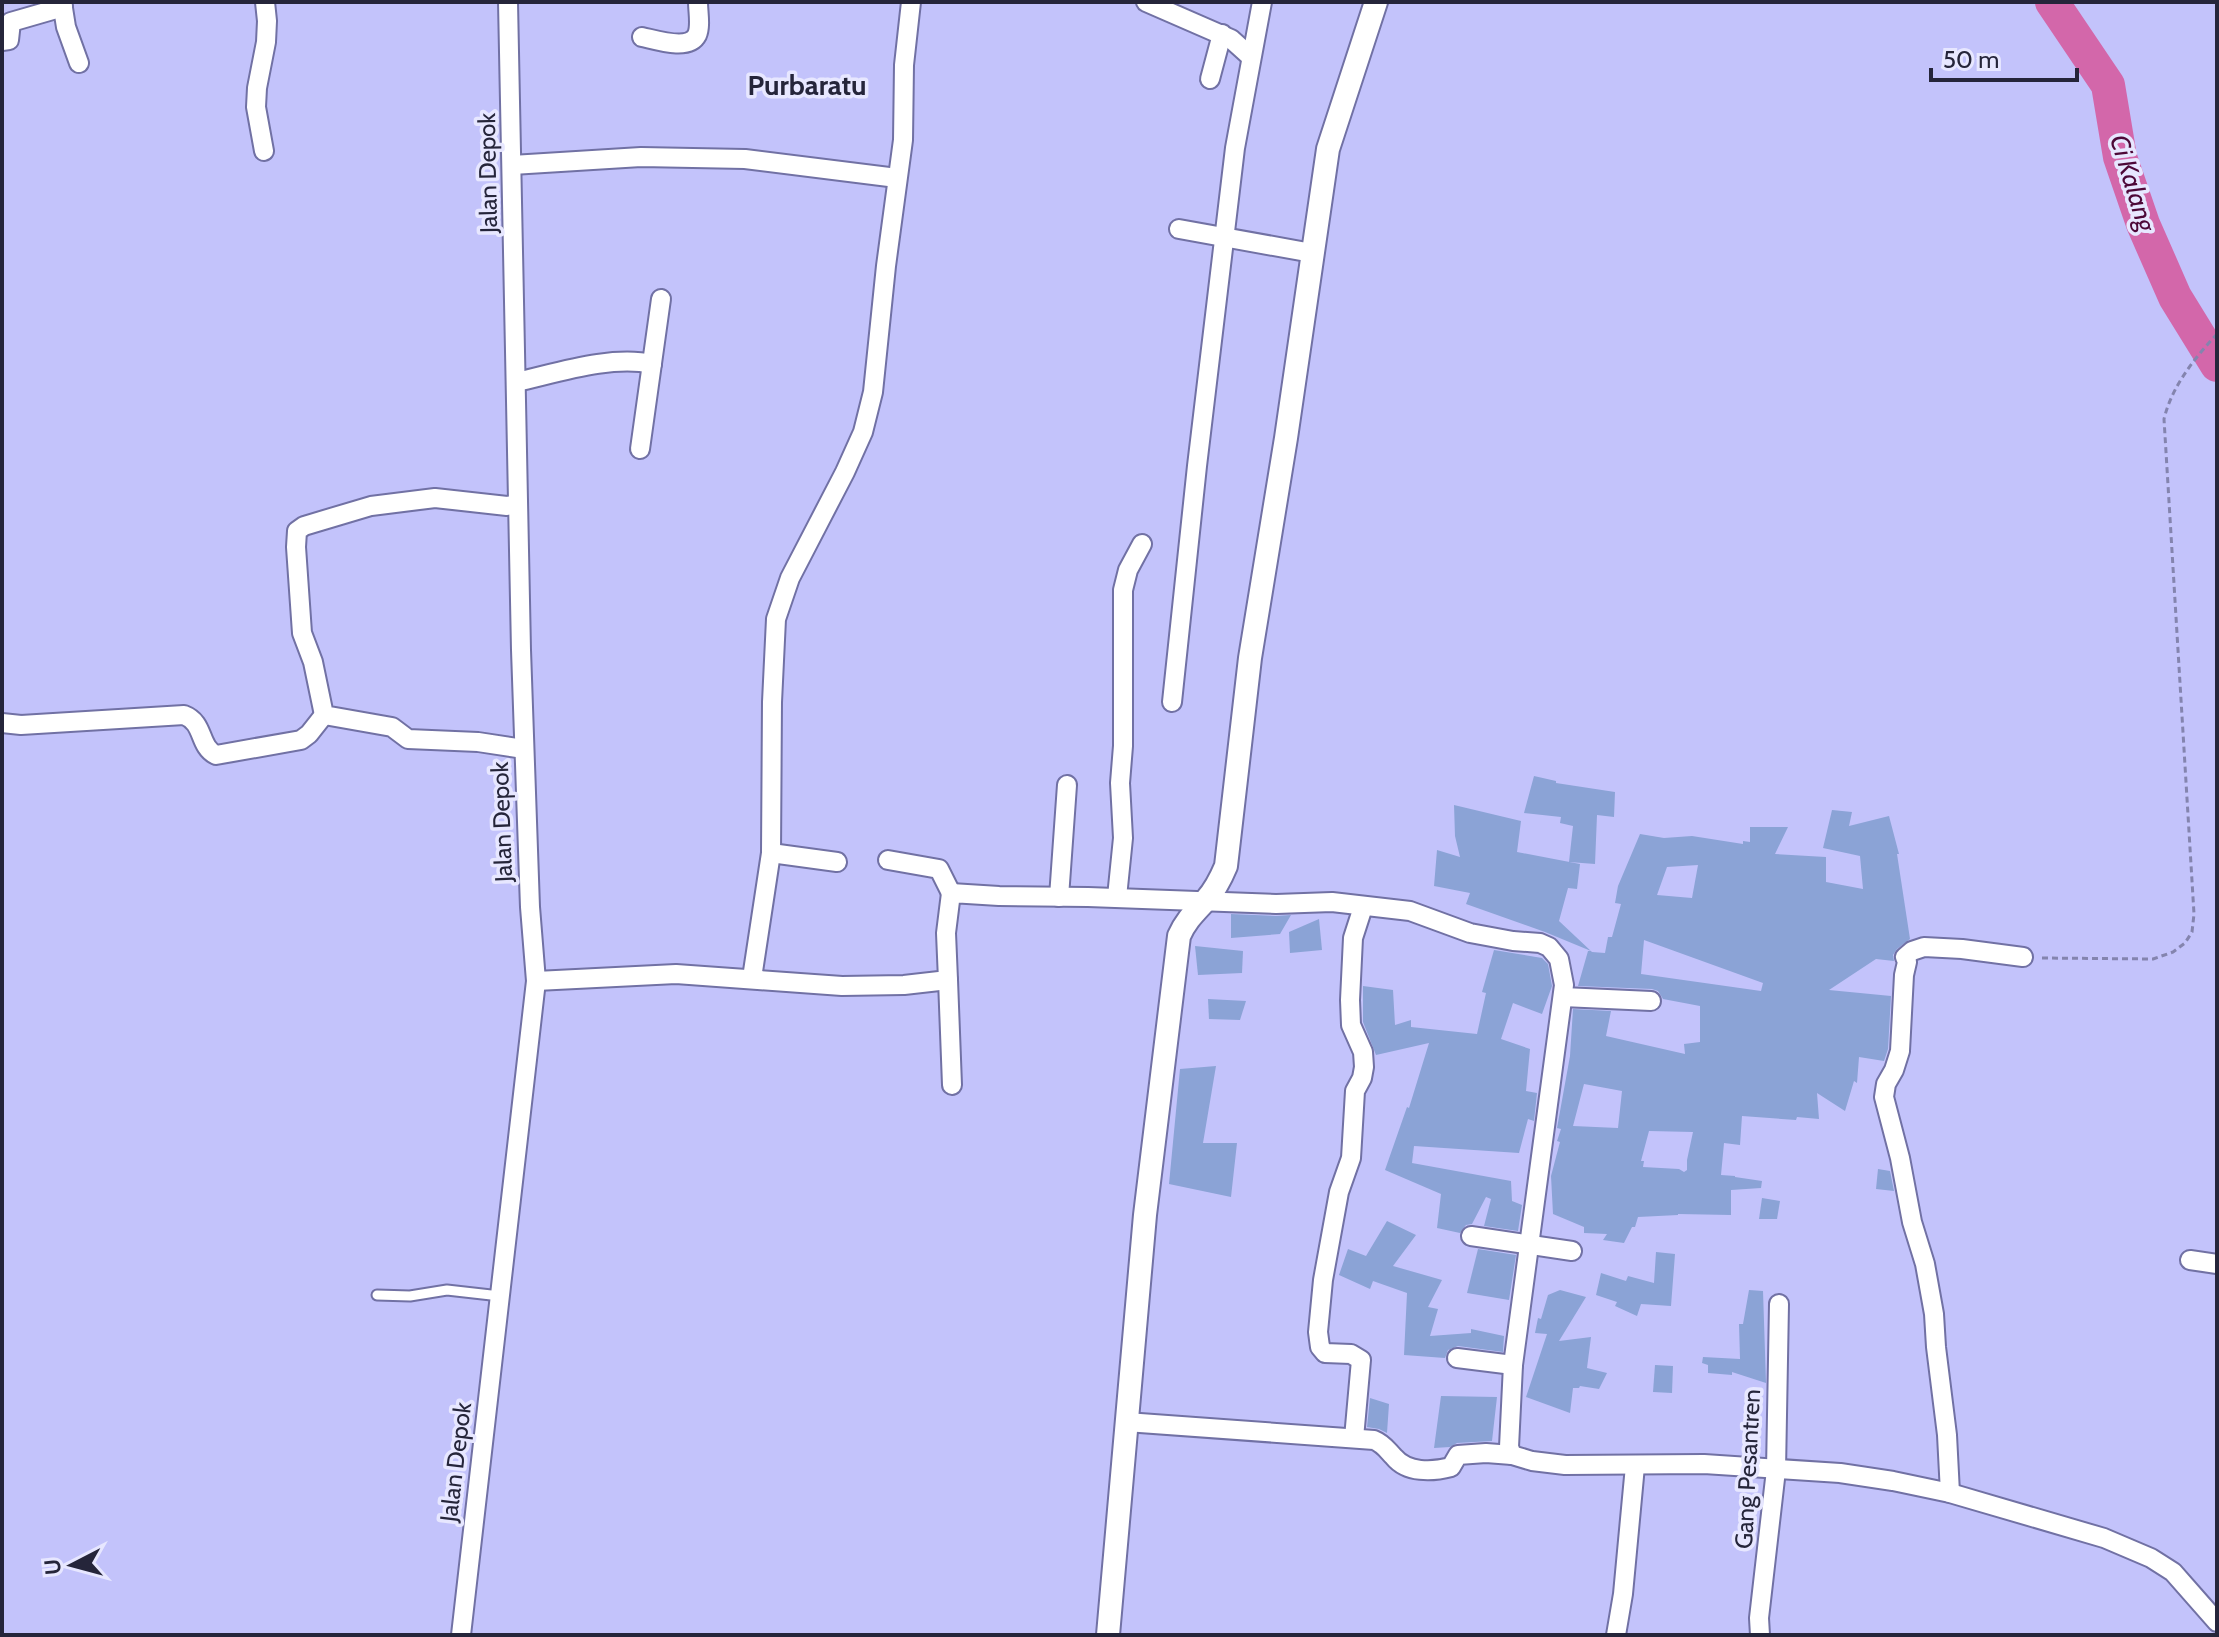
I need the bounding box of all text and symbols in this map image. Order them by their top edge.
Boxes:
scale bar [1931,32,2077,82]
text: 50 m [1943,45,1999,74]
district label: Purbaratu [747,68,867,102]
street label: Jalan Depok [472,112,503,234]
water label: Ci Kalang [2103,131,2163,236]
street label: Jalan Depok [485,761,518,884]
street label: Gang Pesantren [1729,1388,1766,1550]
street label: Jalan Depok [434,1400,477,1524]
north arrow [32,1525,112,1605]
text: U [38,1558,67,1576]

